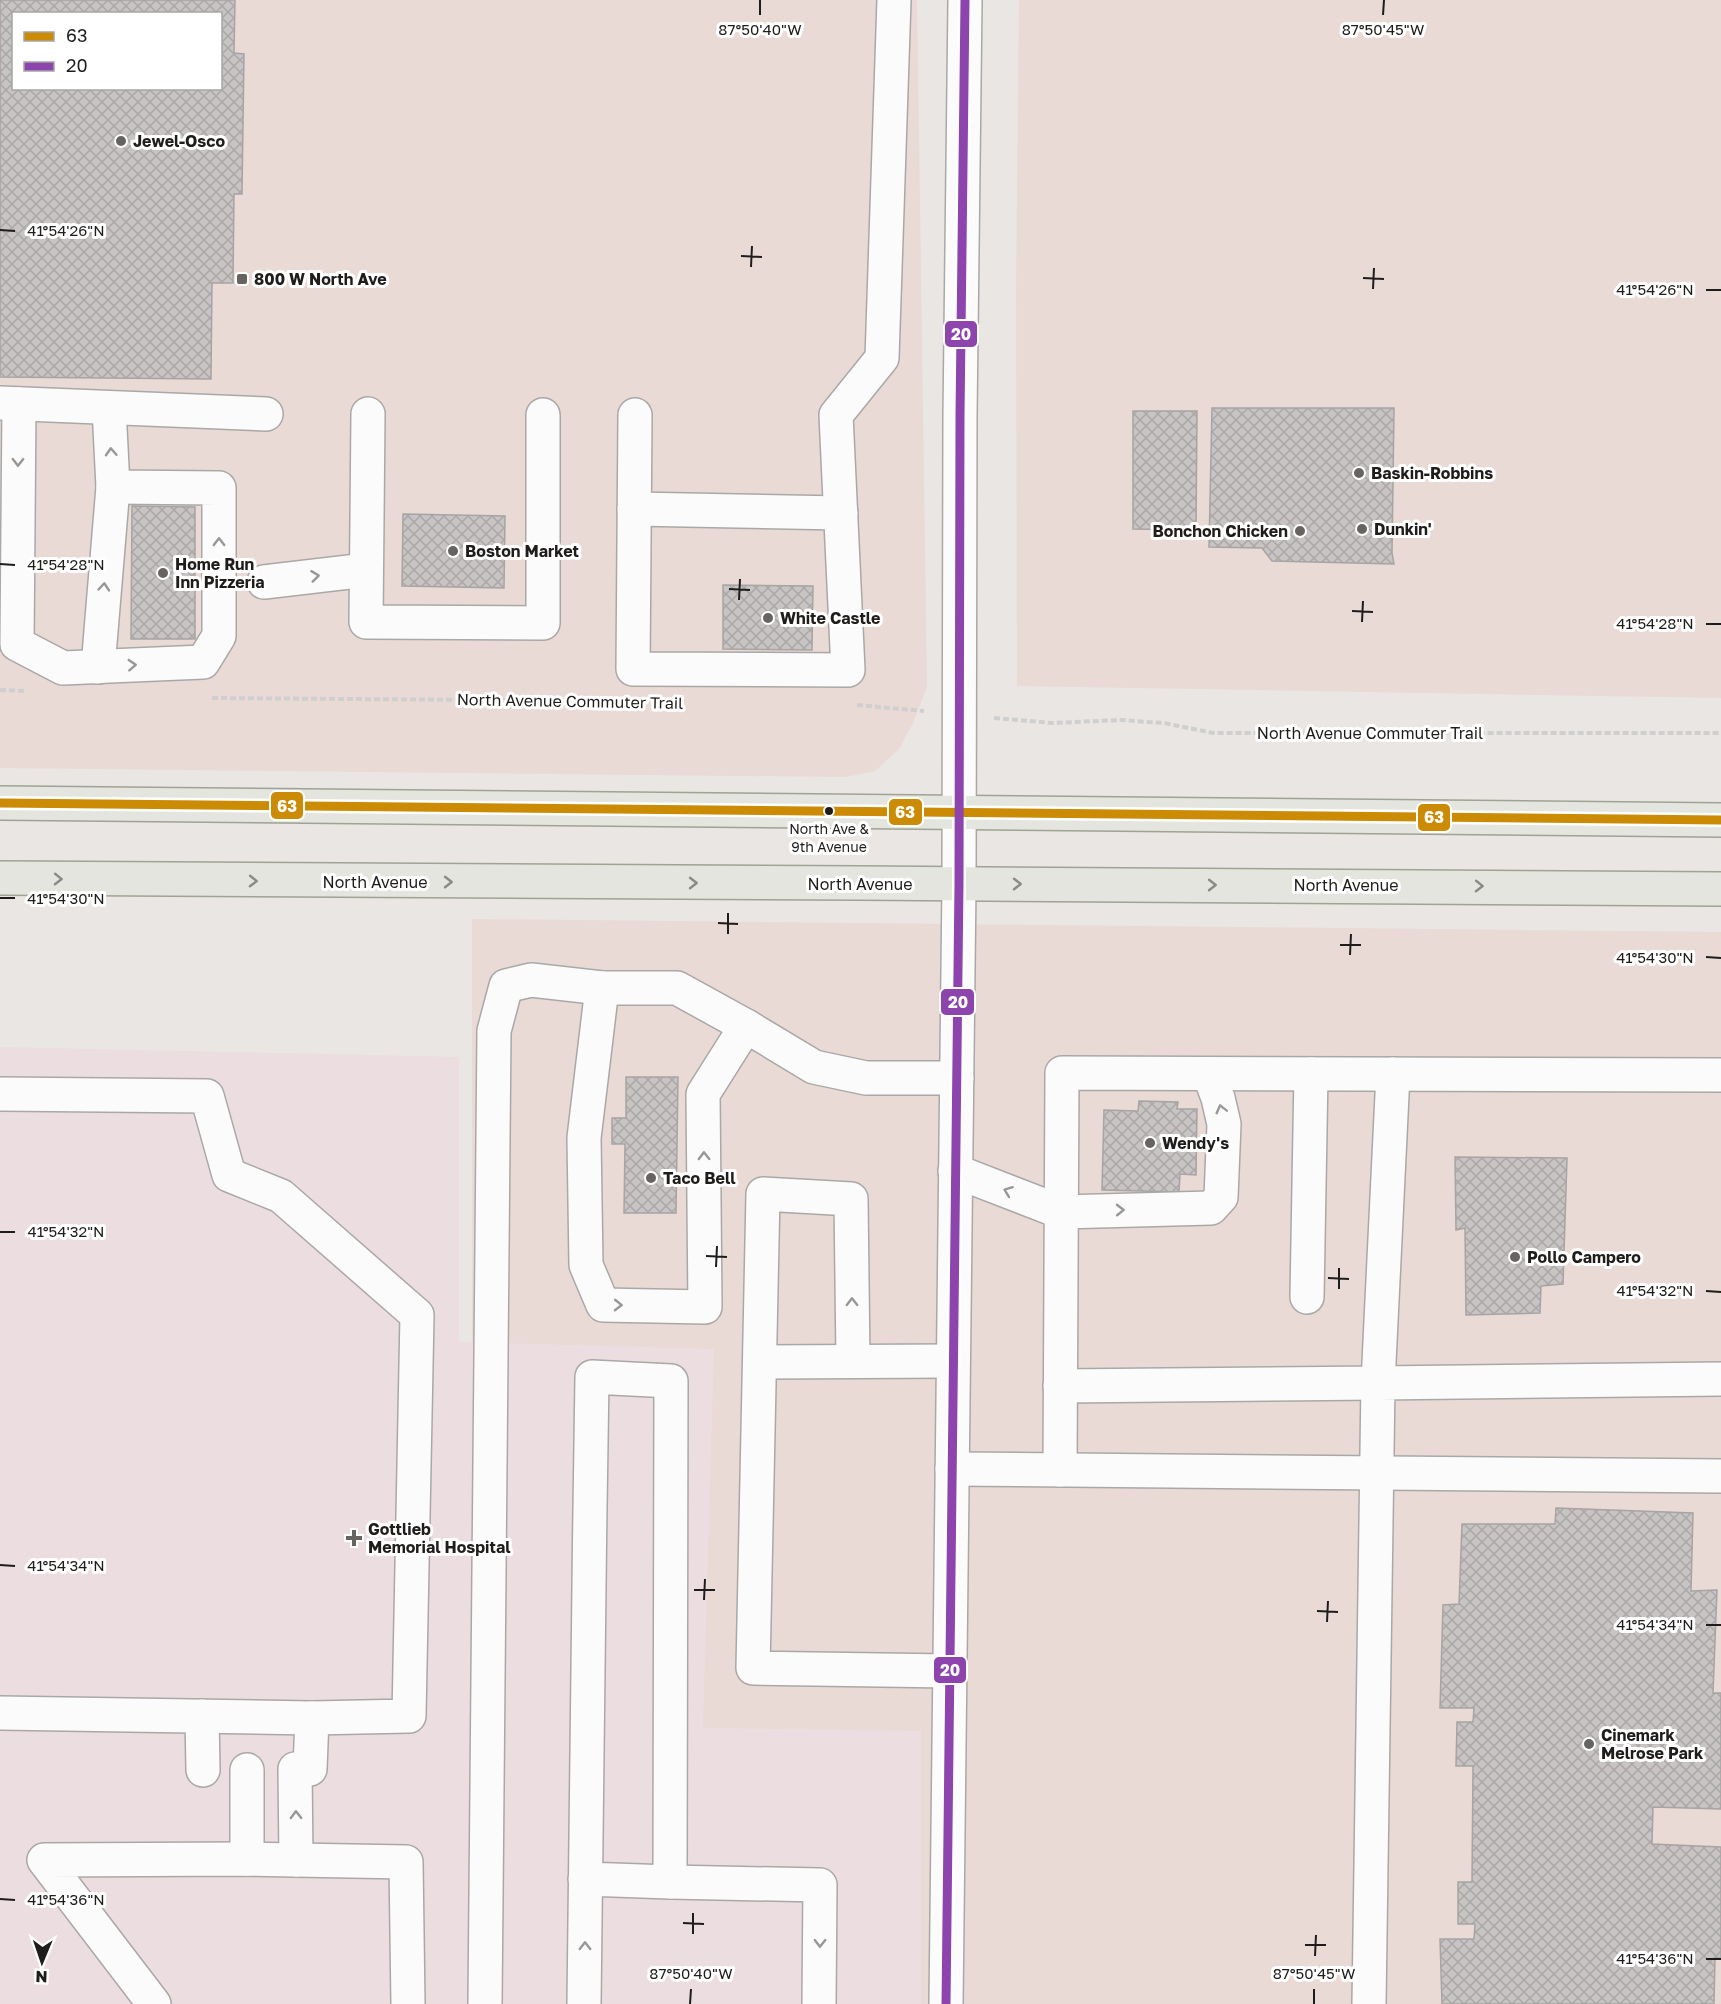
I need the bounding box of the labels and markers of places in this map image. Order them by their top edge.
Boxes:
place label: Jewel-Osco [133,131,226,151]
marker: Jewel-Osco [114,134,128,148]
place label: 800 W North Ave [254,269,387,289]
marker: 800 W North Ave [235,272,249,286]
place label: Baskin-Robbins [1371,463,1493,483]
marker: Baskin-Robbins [1352,466,1366,480]
place label: Dunkin' [1374,519,1432,539]
place label: Bonchon Chicken [1153,521,1288,541]
marker: Dunkin' [1355,522,1369,536]
marker: Bonchon Chicken [1293,524,1307,538]
place label: Boston Market [465,541,579,561]
marker: Boston Market [446,544,460,558]
place label: Home Run Inn Pizzeria [175,554,265,592]
marker: Home Run Inn Pizzeria [156,566,170,580]
place label: White Castle [780,608,881,628]
marker: White Castle [761,611,775,625]
marker: North Ave & 9th Avenue [823,805,835,817]
place label: North Ave & 9th Avenue [789,820,869,855]
place label: Wendy's [1162,1133,1229,1153]
marker: Wendy's [1143,1136,1157,1150]
place label: Taco Bell [663,1168,736,1188]
marker: Taco Bell [644,1171,658,1185]
place label: Pollo Campero [1527,1247,1641,1267]
marker: Pollo Campero [1508,1250,1522,1264]
place label: Gottlieb Memorial Hospital [368,1519,511,1557]
marker: Gottlieb Memorial Hospital [345,1529,363,1547]
place label: Cinemark Melrose Park [1601,1725,1704,1763]
marker: Cinemark Melrose Park [1582,1737,1596,1751]

